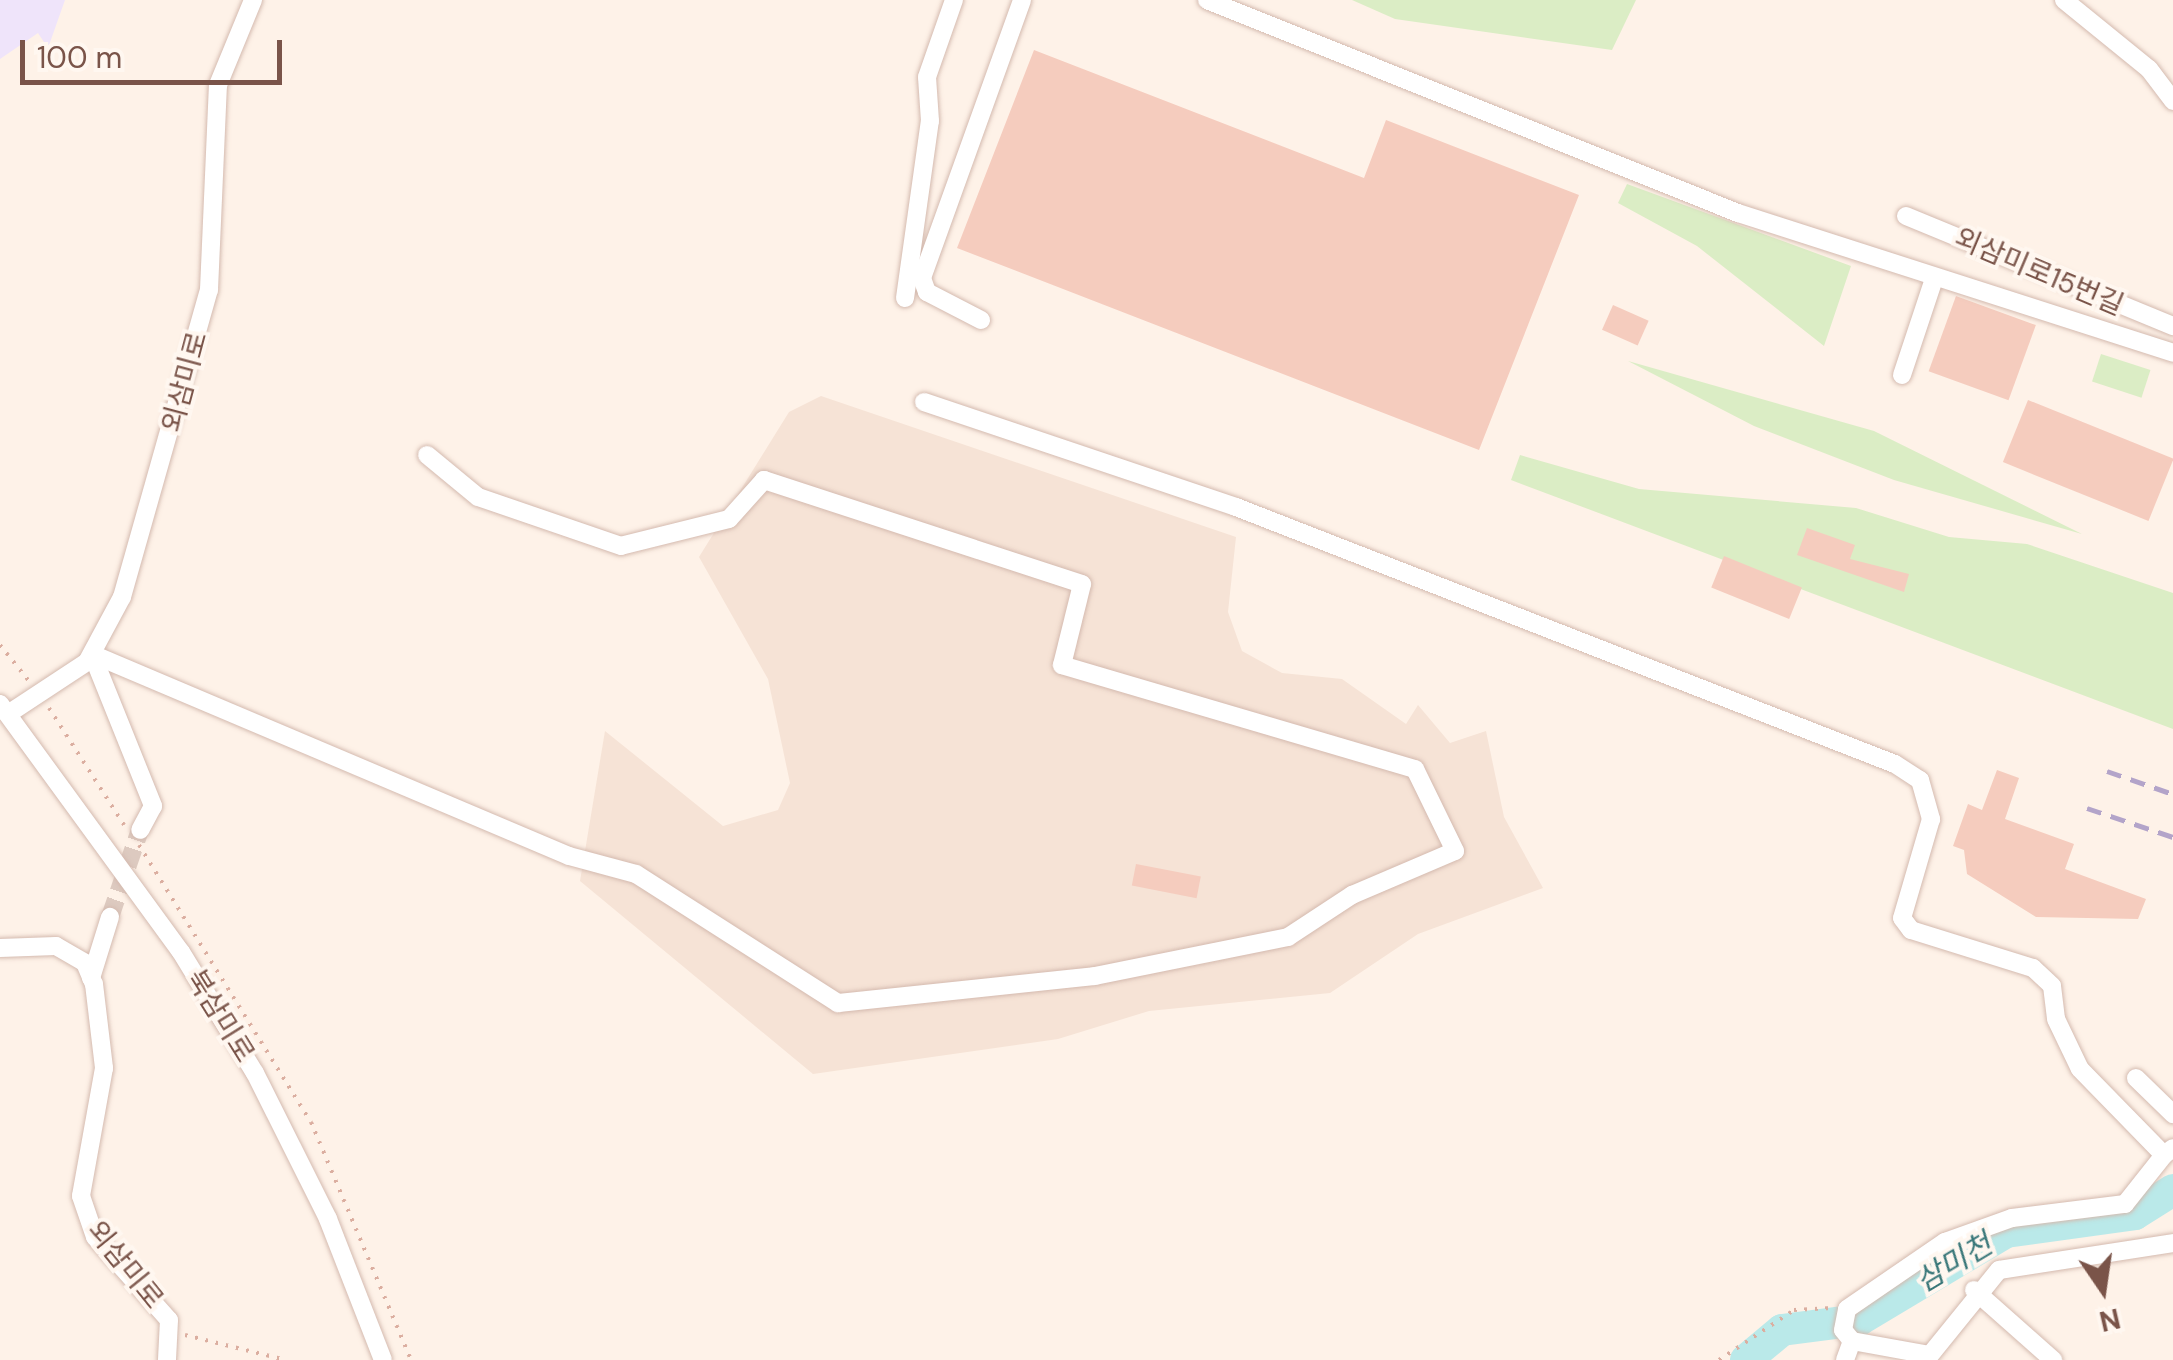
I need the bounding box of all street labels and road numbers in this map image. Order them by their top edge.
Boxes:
street label: 외삼미로15번길 [1949,221,2129,323]
street label: 외삼미로 [155,328,215,436]
street label: 북삼미로 [178,963,262,1069]
street label: 외삼미로 [80,1214,170,1316]

